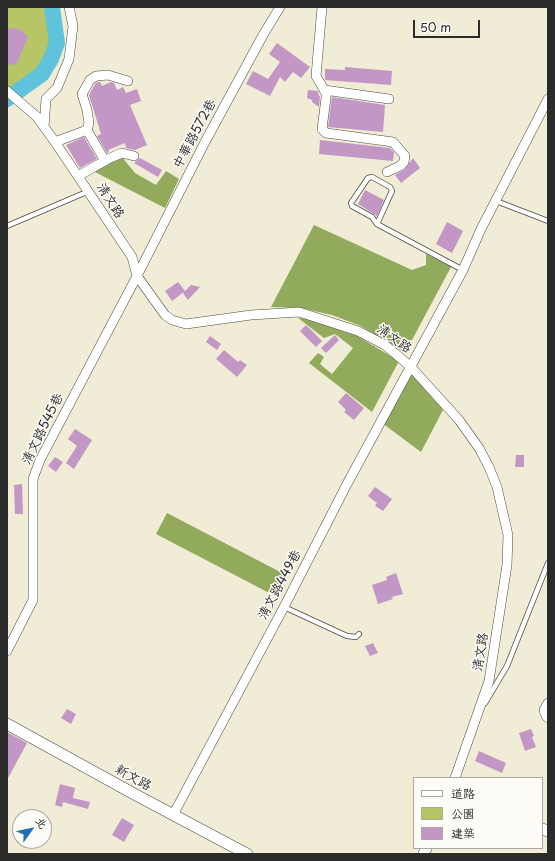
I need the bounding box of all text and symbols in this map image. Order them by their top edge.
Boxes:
scale bar [415,12,482,38]
text: 50 m [420,18,451,36]
street label: 中華路572巷 [170,97,220,171]
street label: 清文路 [93,180,127,222]
street label: 清文路 [374,321,414,357]
street label: 清文路545巷 [19,391,67,467]
street label: 清文路449巷 [255,548,305,622]
street label: 清文路 [470,632,492,672]
street label: 新文路 [112,762,154,794]
legend [413,777,543,849]
text: 道路 [451,784,475,802]
text: 公園 [451,804,475,822]
north arrow [12,809,52,849]
text: 北 [32,813,52,832]
text: 建築 [451,824,475,842]

